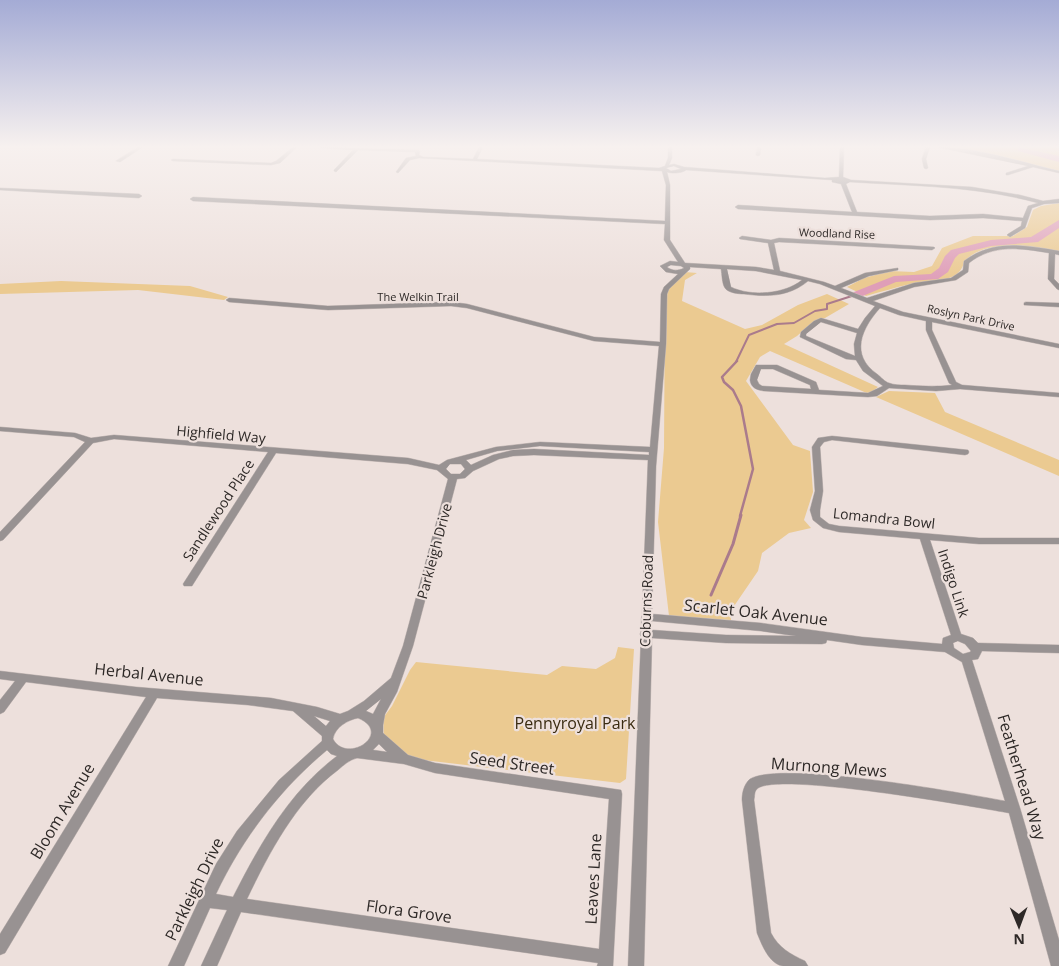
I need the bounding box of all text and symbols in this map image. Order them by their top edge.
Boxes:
street label: Woodland Rise [799,224,875,242]
street label: The Welkin Trail [377,289,459,304]
street label: Roslyn Park Drive [926,300,1016,334]
street label: Highfield Way [176,421,267,447]
street label: Sandlewood Place [178,455,258,565]
street label: Parkleigh Drive [412,501,456,601]
street label: Lomandra Bowl [832,503,936,533]
street label: Indigo Link [934,546,974,620]
street label: Coburns Road [635,554,657,648]
street label: Scarlet Oak Avenue [683,594,829,630]
street label: Herbal Avenue [93,657,205,691]
street label: Featherhead Way [992,711,1052,844]
park label: Pennyroyal Park [515,712,636,734]
street label: Seed Street [468,746,556,780]
street label: Murnong Mews [770,752,888,782]
street label: Bloom Avenue [25,759,99,863]
street label: Leaves Lane [580,833,606,925]
street label: Parkleigh Drive [159,834,229,944]
street label: Flora Grove [365,894,453,928]
north arrow [994,901,1044,951]
text: N [1013,930,1025,949]

